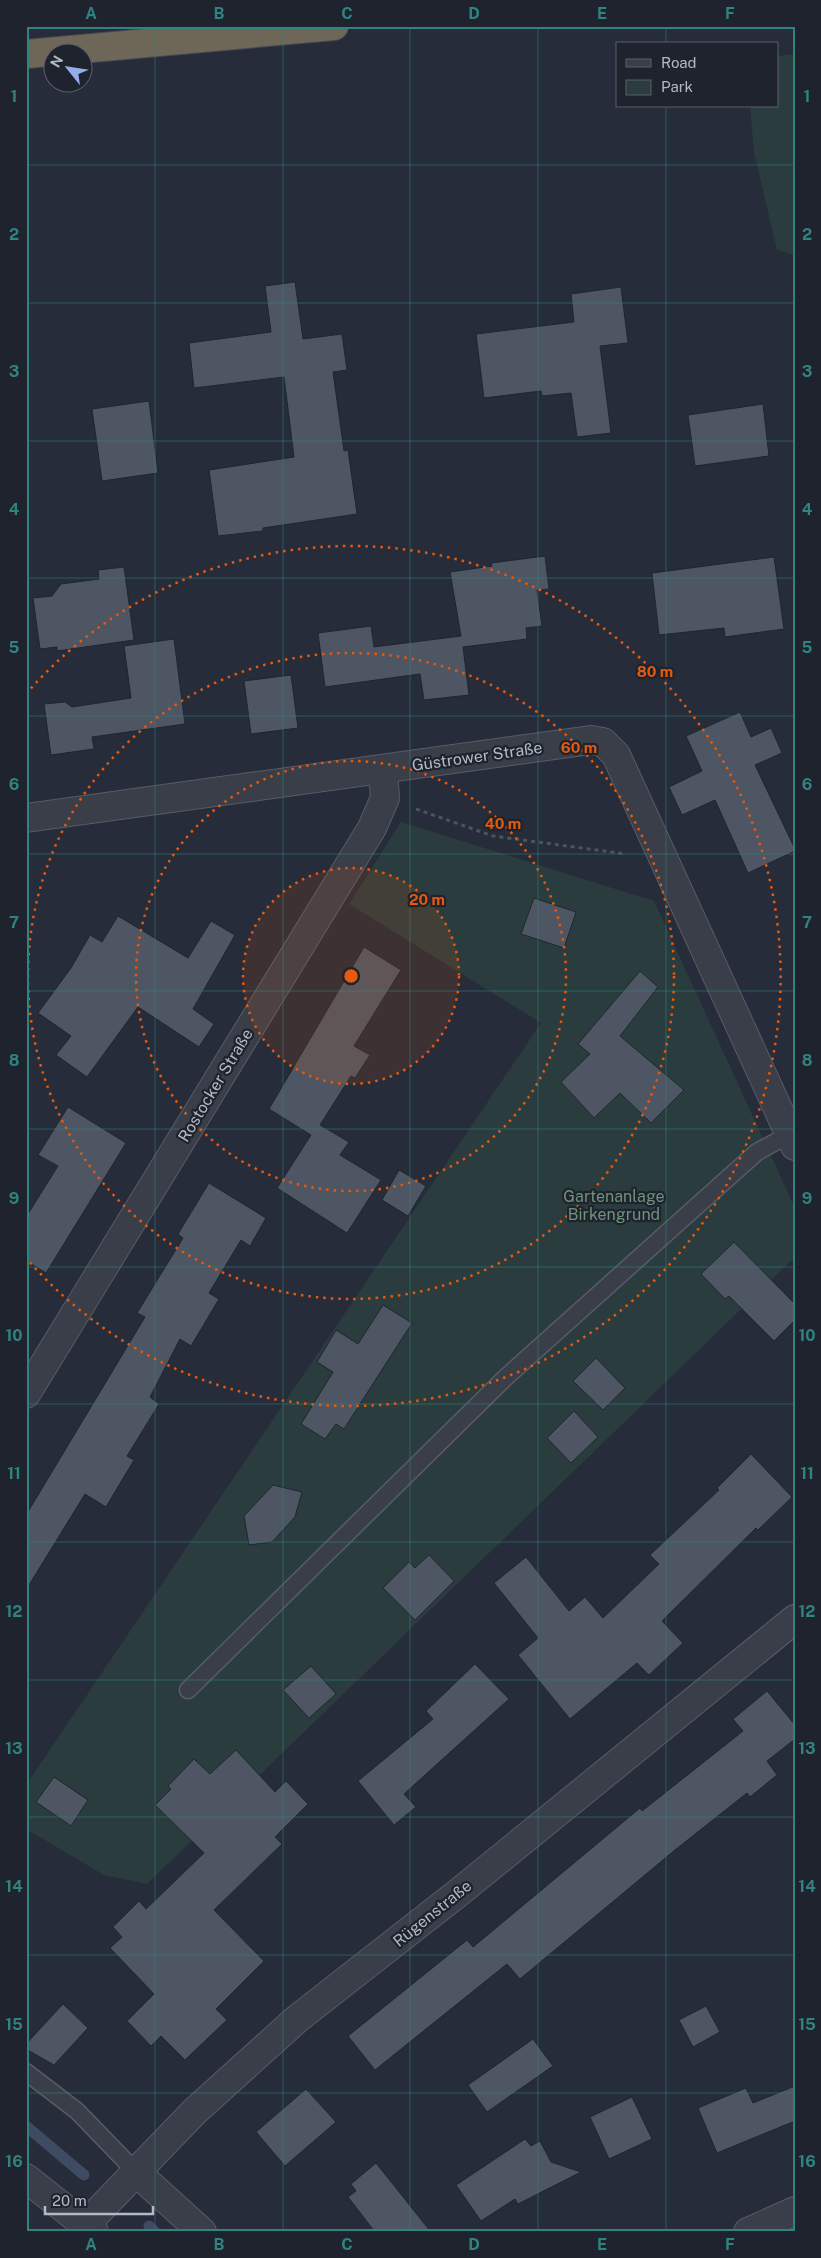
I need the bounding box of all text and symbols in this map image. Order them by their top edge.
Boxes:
text: A [85,4,97,23]
text: B [214,4,225,23]
text: C [341,4,353,23]
text: D [468,4,480,23]
text: E [597,4,607,23]
text: F [725,4,735,23]
north arrow [42,42,92,92]
legend [616,42,778,108]
text: N [47,53,66,70]
text: Road [661,54,697,71]
text: Park [661,78,693,95]
text: 1 [11,87,17,106]
text: 1 [804,87,810,106]
text: 2 [9,225,19,244]
text: 2 [802,225,812,244]
text: 3 [9,362,19,381]
text: 3 [802,362,812,381]
text: 4 [9,500,20,519]
text: 4 [802,500,813,519]
text: 5 [9,638,20,657]
text: 5 [802,638,813,657]
text: 80 m [637,663,673,680]
street label: Güstrower Straße [411,738,544,775]
text: 60 m [561,739,597,756]
text: 6 [9,775,19,794]
text: 6 [802,775,812,794]
text: 40 m [485,815,521,832]
text: 20 m [409,891,445,908]
text: 7 [9,913,19,932]
text: 7 [802,913,812,932]
centre of rings [342,967,360,985]
street label: Rostocker Straße [174,1025,257,1145]
text: 8 [9,1051,20,1070]
text: 8 [802,1051,813,1070]
park label: Gartenanlage Birkengrund [563,1187,665,1224]
text: 9 [9,1189,19,1208]
text: 9 [802,1189,812,1208]
text: 10 [5,1326,23,1345]
text: 10 [798,1326,816,1345]
text: 11 [7,1464,21,1483]
text: 11 [800,1464,814,1483]
text: 12 [5,1602,23,1621]
text: 12 [798,1602,816,1621]
text: 13 [5,1739,23,1758]
text: 13 [798,1739,816,1758]
street label: Rügenstraße [389,1876,475,1951]
text: 14 [5,1877,23,1896]
text: 14 [798,1877,816,1896]
text: 15 [5,2015,23,2034]
text: 15 [798,2015,816,2034]
text: 16 [5,2152,23,2171]
text: 16 [798,2152,816,2171]
scale bar [45,2183,152,2215]
text: 20 m [52,2192,87,2209]
text: A [85,2235,97,2254]
text: B [214,2235,225,2254]
text: C [341,2235,353,2254]
text: D [468,2235,480,2254]
text: E [597,2235,607,2254]
text: F [725,2235,735,2254]

